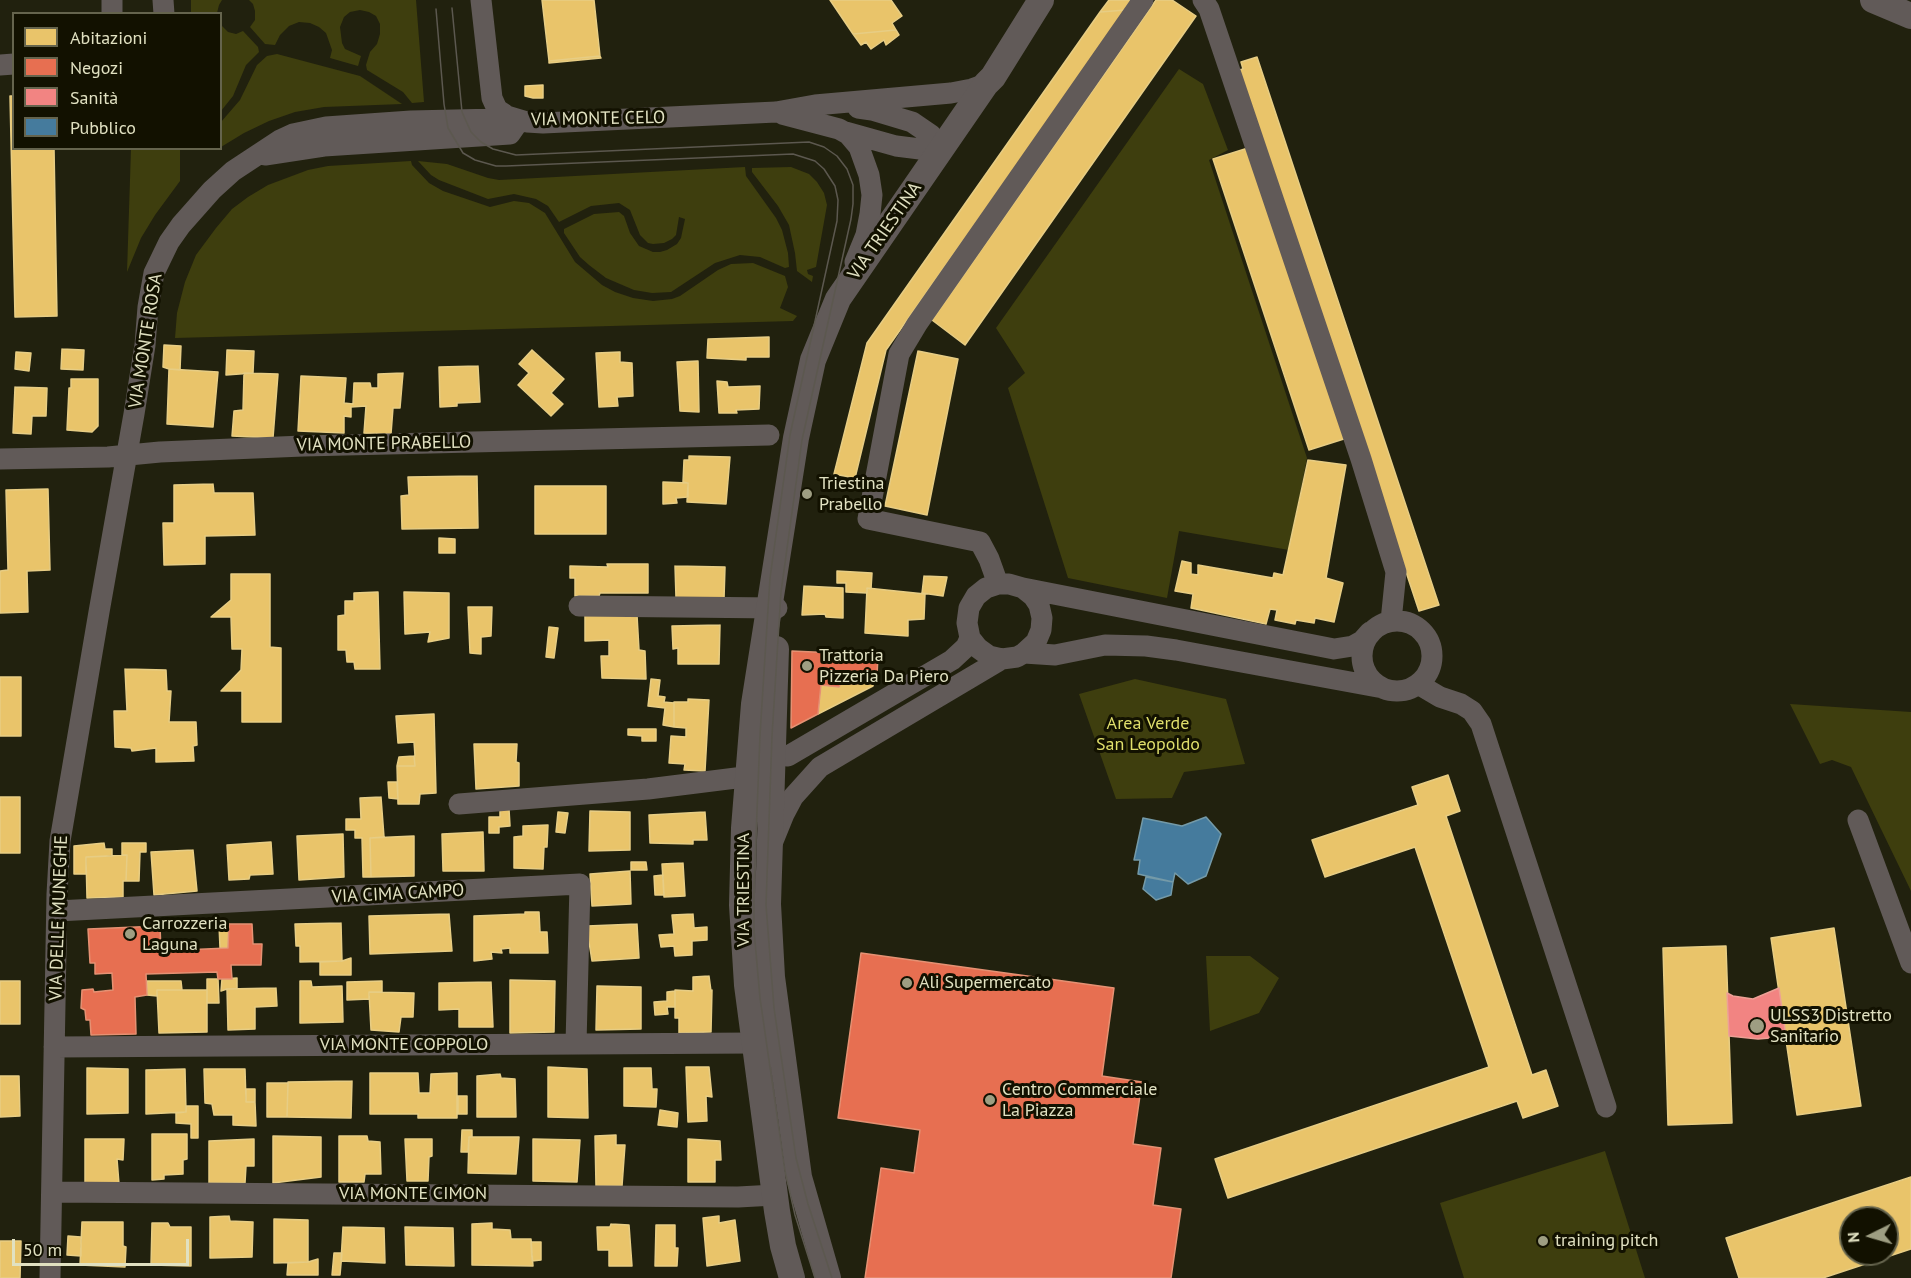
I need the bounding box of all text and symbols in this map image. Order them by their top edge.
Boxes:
legend [12,12,222,150]
text: Abitazioni [70,26,147,49]
text: Negozi [70,56,123,79]
text: Sanità [70,86,118,109]
street label: VIA MONTE CELO [531,107,665,131]
text: Pubblico [70,116,136,139]
street label: VIA TRIESTINA [844,178,926,284]
street label: VIA MONTE ROSA [125,272,167,410]
street label: VIA MONTE PRABELLO [297,432,471,456]
place label: Triestina Prabello [819,473,884,516]
marker: Triestina Prabello [800,487,814,501]
place label: Trattoria Pizzeria Da Piero [819,645,949,688]
marker: Trattoria Pizzeria Da Piero [800,659,814,673]
park label: Area Verde San Leopoldo [1096,713,1200,756]
street label: VIA TRIESTINA [733,833,755,947]
street label: VIA DELLE MUNEGHE [45,835,73,1001]
street label: VIA CIMA CAMPO [331,880,465,908]
place label: Carrozzeria Laguna [142,913,227,956]
marker: Carrozzeria Laguna [123,927,137,941]
place label: Ali Supermercato [919,972,1051,994]
marker: Ali Supermercato [900,976,914,990]
place label: ULSS3 Distretto Sanitario [1770,1005,1892,1048]
marker: ULSS3 Distretto Sanitario [1748,1017,1766,1035]
street label: VIA MONTE COPPOLO [320,1034,488,1056]
place label: Centro Commerciale La Piazza [1002,1079,1157,1122]
marker: Centro Commerciale La Piazza [983,1093,997,1107]
street label: VIA MONTE CIMON [339,1183,487,1205]
north arrow [1839,1206,1899,1266]
scale bar [15,1227,192,1265]
place label: training pitch [1555,1230,1658,1252]
text: N [1843,1231,1863,1244]
marker: training pitch [1536,1234,1550,1248]
text: 50 m [23,1238,62,1261]

